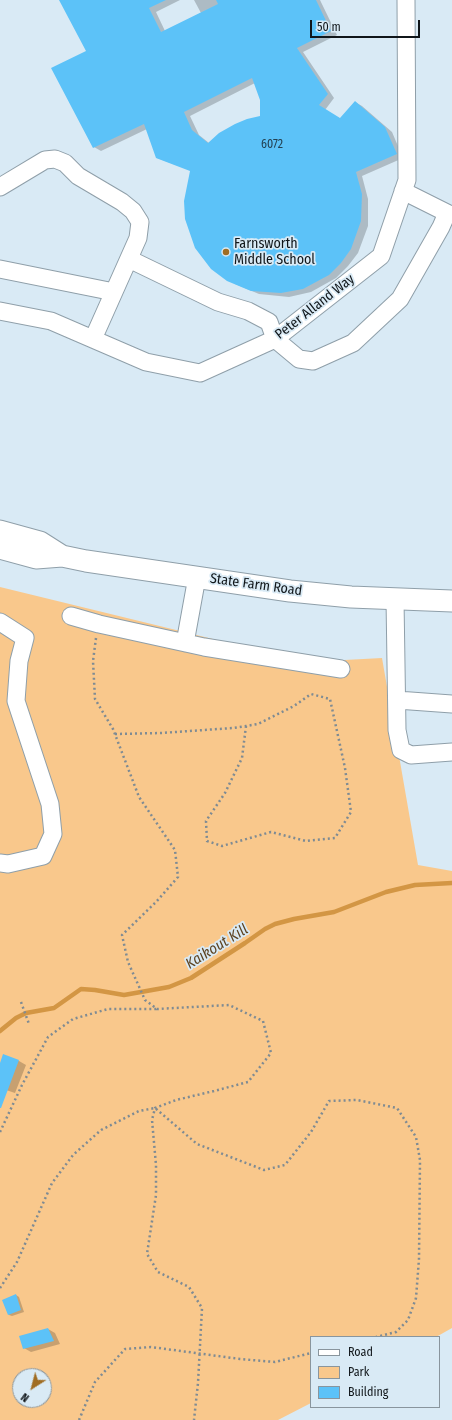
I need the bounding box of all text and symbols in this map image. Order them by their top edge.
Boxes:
scale bar [312,12,422,38]
text: 50 m [317,20,341,34]
house number: 6072 [261,138,283,152]
place label: Farnsworth Middle School [234,236,315,268]
marker: Farnsworth Middle School [221,247,231,257]
street label: Peter Alland Way [272,271,358,343]
street label: State Farm Road [209,570,303,600]
water label: Kaikout Kill [182,921,252,973]
legend [310,1336,440,1408]
text: Road [348,1345,373,1359]
text: Park [348,1365,369,1379]
north arrow [12,1368,52,1408]
text: Building [348,1385,388,1399]
text: N [19,1390,32,1405]

